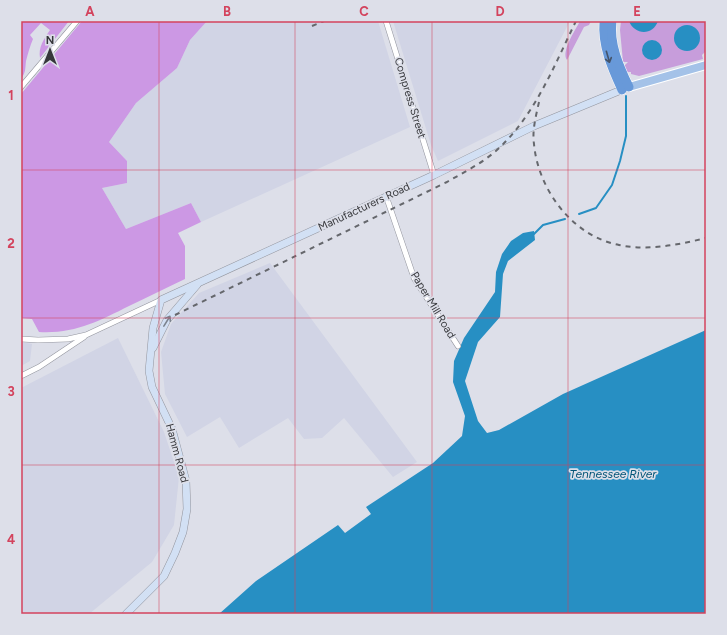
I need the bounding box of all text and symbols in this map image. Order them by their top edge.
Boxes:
text: A [85,4,95,19]
text: B [223,4,231,19]
text: C [359,4,369,19]
text: D [495,4,505,19]
text: E [633,4,641,19]
north arrow [30,30,70,70]
text: N [46,34,54,47]
one-way arrow [605,50,612,63]
street label: Compress Street [392,56,428,140]
text: 1 [8,88,14,103]
street label: Manufacturers Road [316,180,412,234]
text: 2 [7,236,15,251]
street label: Paper Mill Road [408,269,458,341]
one-way arrow [163,316,171,327]
text: 3 [7,384,15,399]
street label: Hamm Road [163,422,191,484]
water label: Tennessee River [570,467,657,481]
text: 4 [7,532,15,547]

